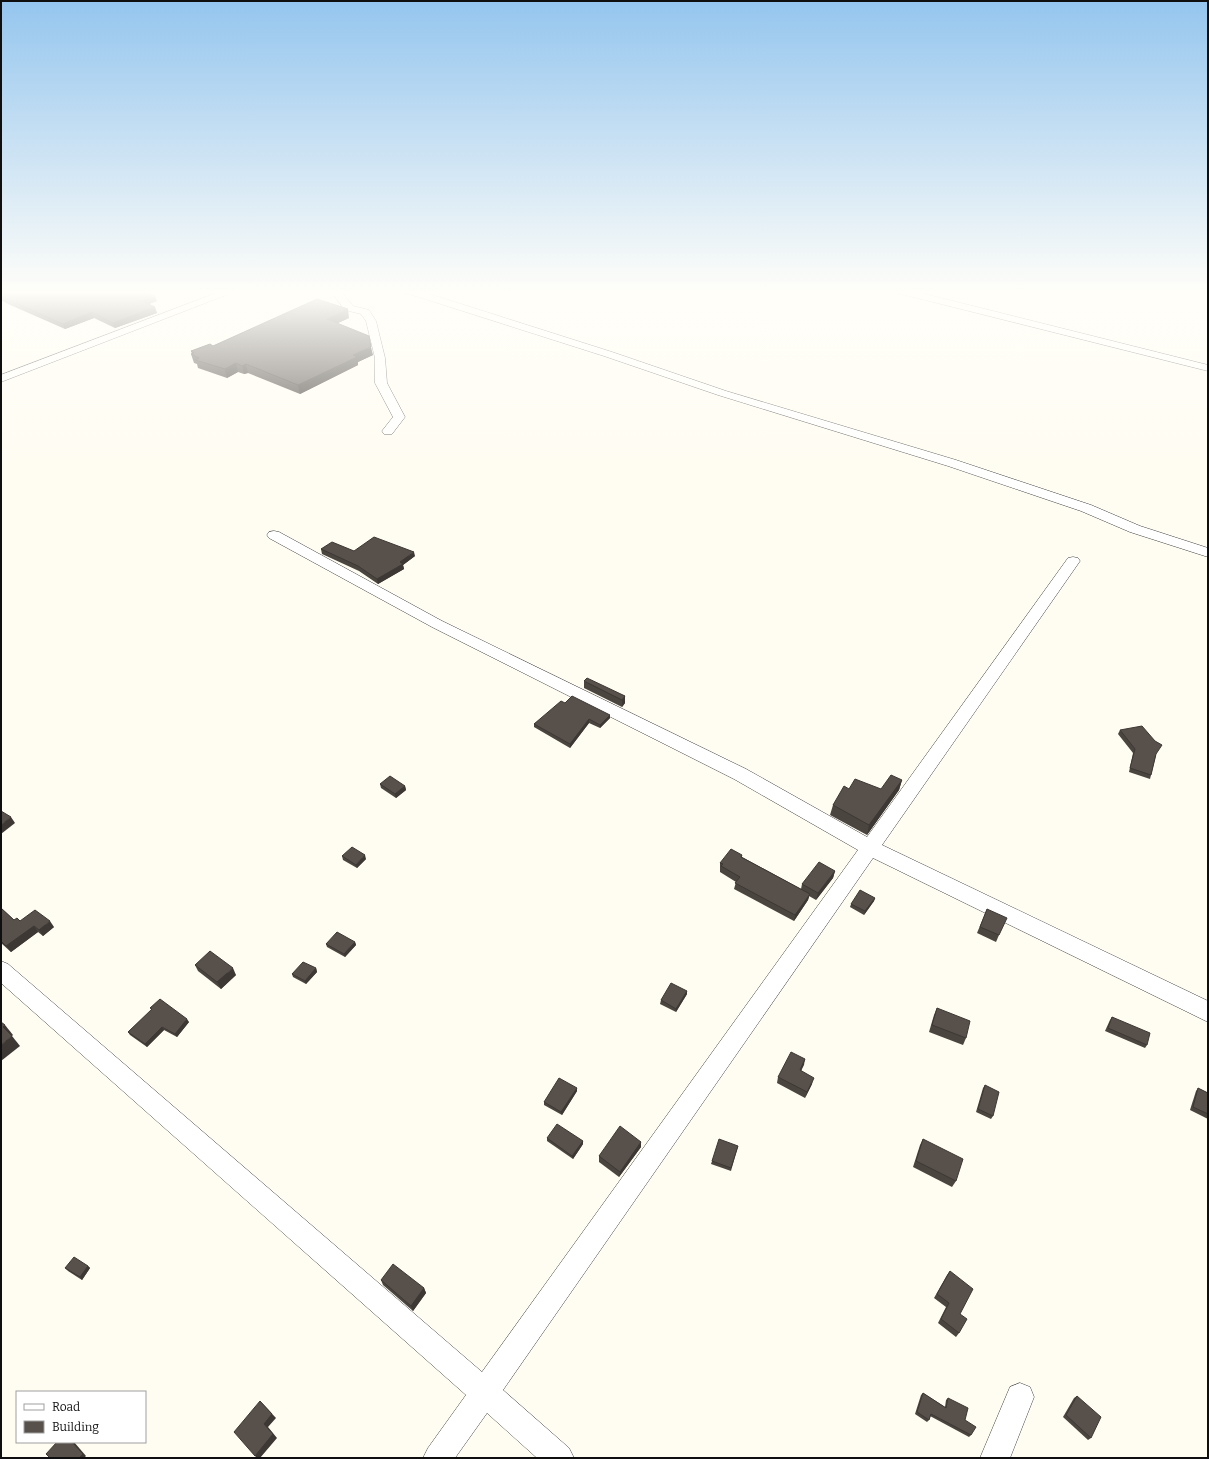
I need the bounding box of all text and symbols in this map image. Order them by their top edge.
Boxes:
legend [16,1391,146,1443]
text: Road [52,1400,80,1414]
text: Building [52,1420,99,1434]

